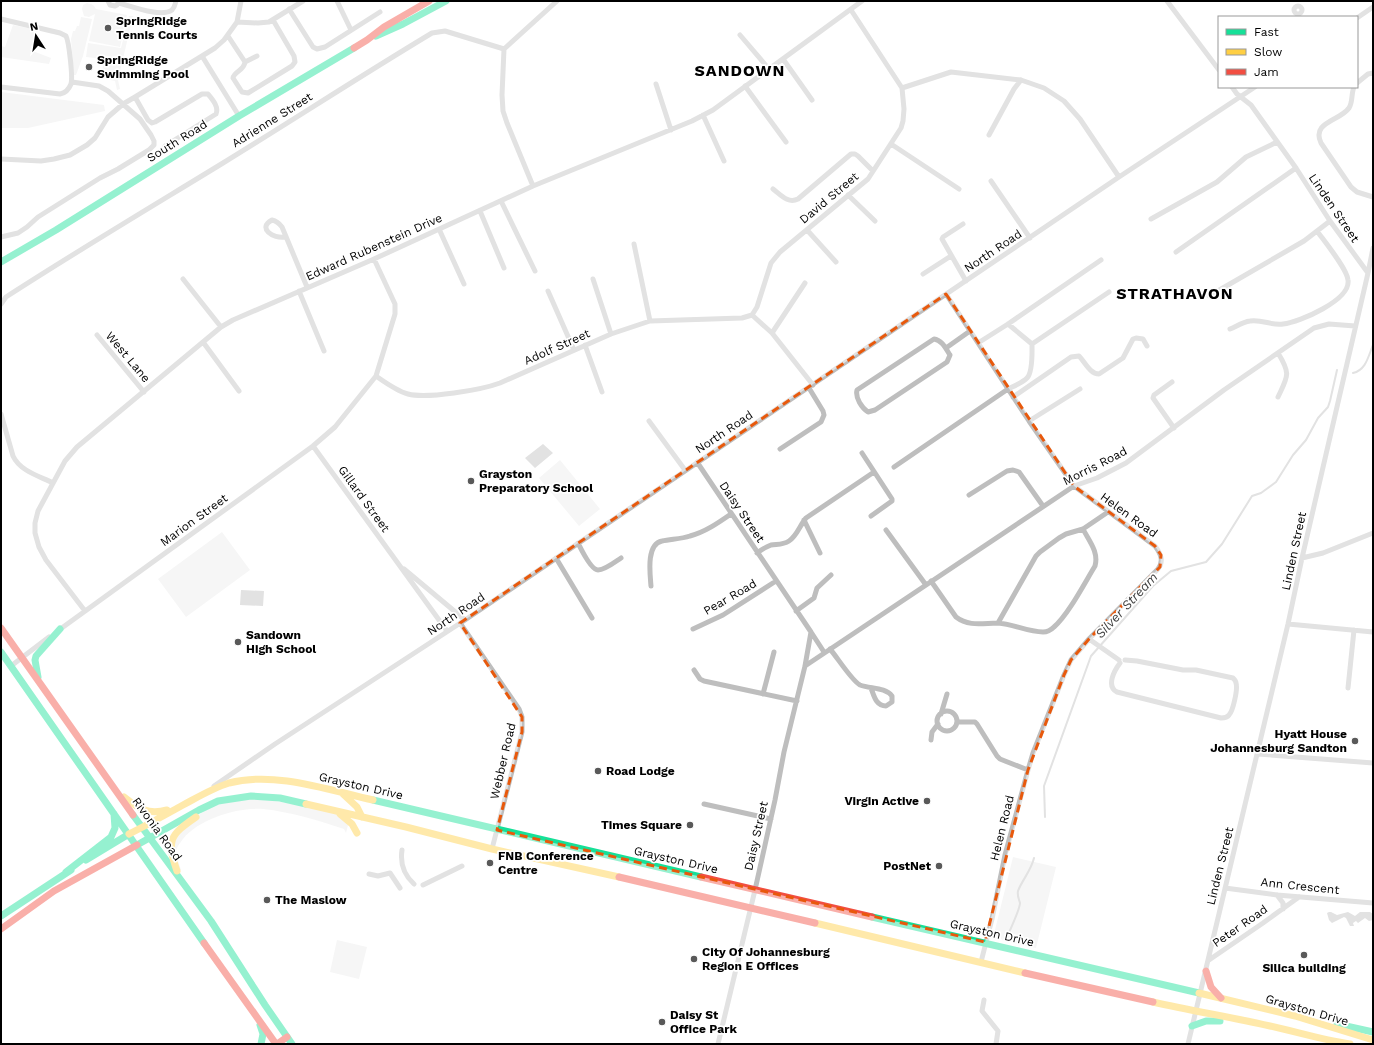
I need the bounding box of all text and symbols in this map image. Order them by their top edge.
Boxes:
place label: SpringRidge Tennis Courts [116,14,198,42]
north arrow [16,16,56,56]
legend [1218,16,1358,88]
text: N [29,20,39,34]
marker: SpringRidge Tennis Courts [103,23,113,33]
text: Fast [1254,25,1279,39]
text: Slow [1254,45,1282,59]
place label: SpringRidge Swimming Pool [97,53,189,81]
district label: SANDOWN [695,61,785,80]
marker: SpringRidge Swimming Pool [84,62,94,72]
text: Jam [1254,65,1279,79]
street label: Adrienne Street [229,90,315,150]
street label: South Road [144,117,210,165]
street label: David Street [797,169,861,227]
street label: Linden Street [1306,171,1362,245]
street label: Edward Rubenstein Drive [304,210,444,283]
street label: North Road [962,227,1024,275]
district label: STRATHAVON [1116,284,1234,303]
street label: Adolf Street [522,326,592,368]
street label: West Lane [103,329,153,385]
street label: North Road [693,408,755,456]
street label: Morris Road [1061,444,1129,488]
street label: Gillard Street [335,463,393,535]
place label: Grayston Preparatory School [479,467,593,495]
marker: Grayston Preparatory School [466,476,476,486]
street label: Daisy Street [716,479,768,545]
street label: Helen Road [1098,490,1160,540]
street label: Marion Street [158,491,230,549]
street label: Linden Street [1279,510,1309,592]
water label: Silver Stream [1092,569,1161,641]
street label: Pear Road [701,576,759,618]
street label: North Road [425,590,487,638]
place label: Sandown High School [246,628,316,656]
marker: Sandown High School [233,637,243,647]
street label: Webber Road [487,721,519,801]
place label: Hyatt House Johannesburg Sandton [1210,727,1347,755]
marker: Hyatt House Johannesburg Sandton [1350,736,1360,746]
place label: Road Lodge [606,764,675,778]
marker: Road Lodge [593,766,603,776]
street label: Grayston Drive [318,770,404,802]
place label: Virgin Active [844,794,919,808]
street label: Helen Road [987,794,1017,862]
street label: Rivonia Road [129,795,185,863]
marker: Virgin Active [922,796,932,806]
street label: Daisy Street [741,800,771,872]
place label: Times Square [601,818,682,832]
marker: Times Square [685,820,695,830]
street label: Linden Street [1204,826,1236,906]
street label: Grayston Drive [633,844,719,876]
place label: FNB Conference Centre [498,849,594,877]
marker: FNB Conference Centre [485,858,495,868]
place label: PostNet [883,859,932,873]
marker: PostNet [934,861,944,871]
street label: Ann Crescent [1260,875,1340,897]
place label: The Maslow [275,893,347,907]
marker: The Maslow [262,895,272,905]
street label: Peter Road [1210,902,1270,950]
street label: Grayston Drive [949,917,1035,949]
place label: City Of Johannesburg Region E Offices [702,945,830,973]
marker: Silica building [1299,950,1309,960]
marker: City Of Johannesburg Region E Offices [689,954,699,964]
place label: Silica building [1262,961,1346,975]
street label: Grayston Drive [1264,991,1350,1029]
place label: Daisy St Office Park [670,1008,737,1036]
marker: Daisy St Office Park [657,1017,667,1027]

